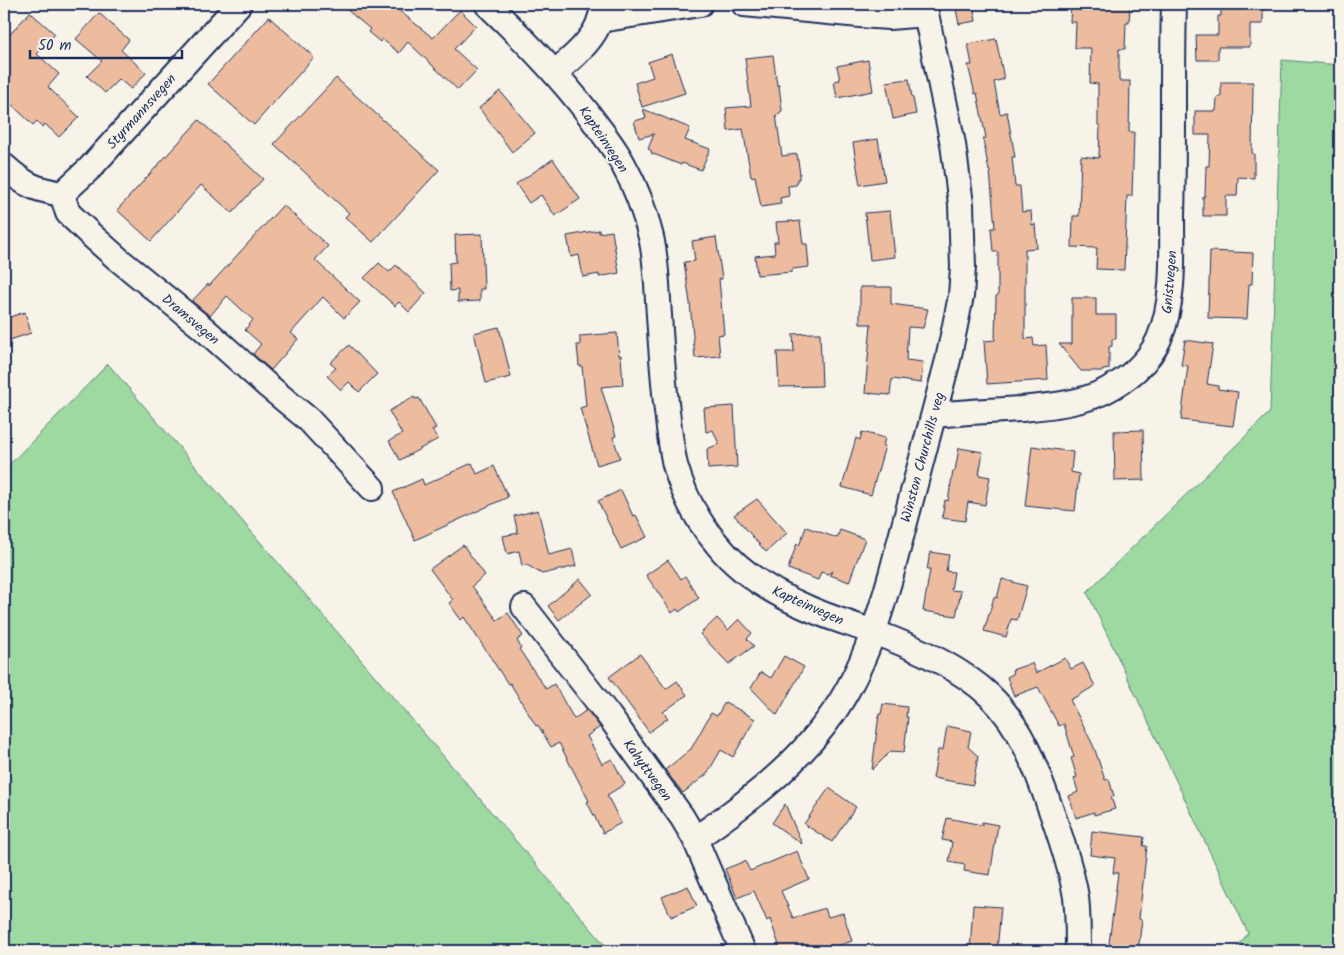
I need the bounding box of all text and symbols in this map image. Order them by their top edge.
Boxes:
scale bar [30,28,182,60]
text: 50 m [38,34,72,58]
street label: Styrmannsvegen [102,69,182,154]
street label: Kapteinvegen [573,102,634,177]
street label: Gnistvegen [1156,250,1184,315]
street label: Dramsvegen [156,289,224,351]
street label: Winston Churchills veg [895,390,951,525]
street label: Kapteinvegen [768,580,847,632]
street label: Kahyttvegen [617,735,677,806]

